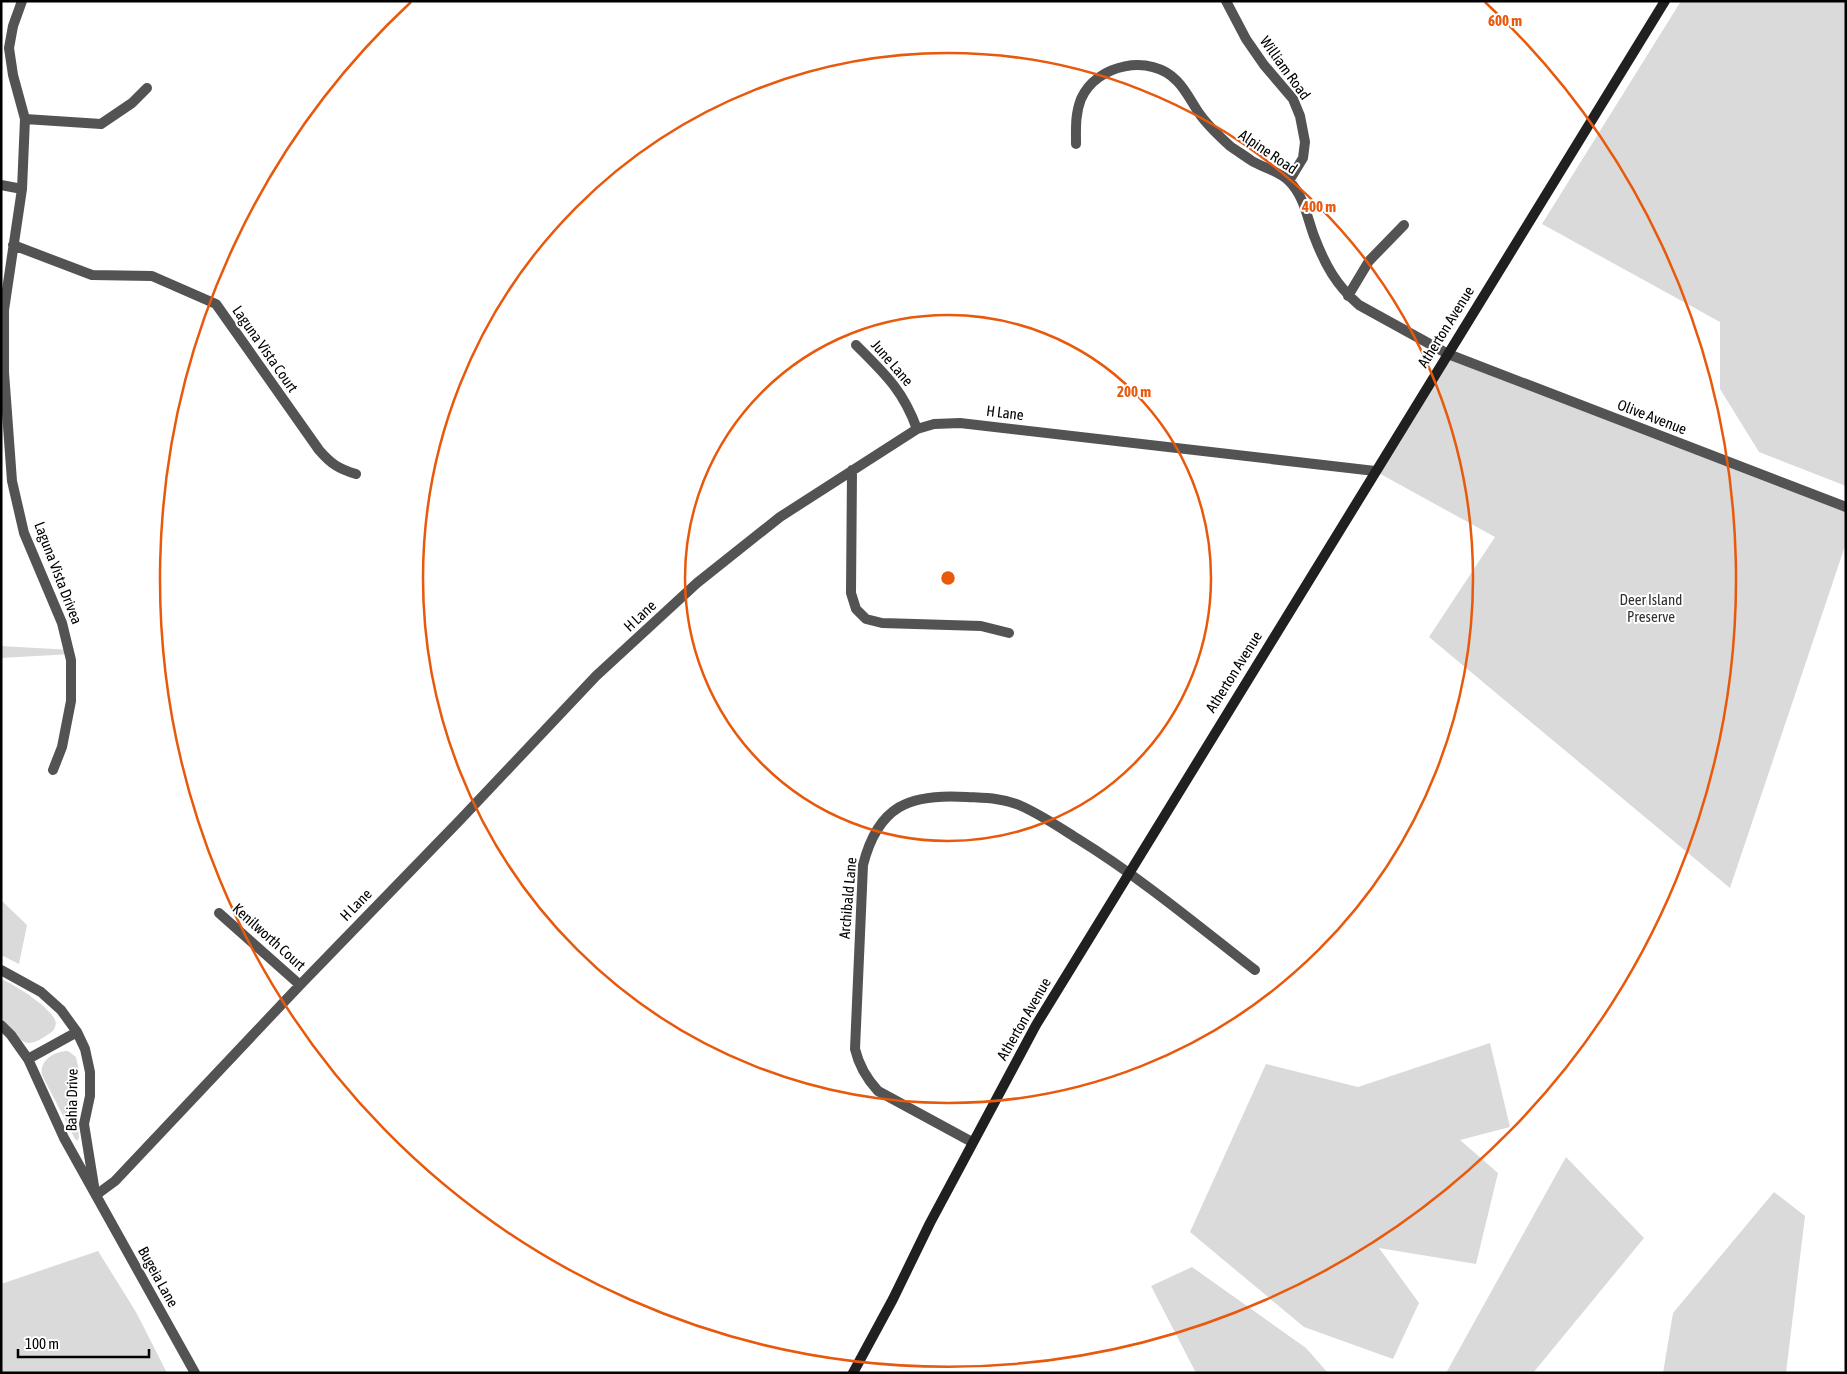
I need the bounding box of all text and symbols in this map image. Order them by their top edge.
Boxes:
text: 600 m [1488,12,1522,29]
street label: William Road [1257,33,1314,103]
street label: Alpine Road [1236,126,1301,177]
text: 400 m [1301,198,1336,215]
street label: Atherton Avenue [1414,283,1477,370]
street label: Laguna Vista Court [229,302,302,395]
street label: June Lane [868,336,917,389]
text: 200 m [1117,383,1151,400]
street label: Olive Avenue [1615,396,1689,438]
street label: H Lane [985,402,1025,423]
street label: Laguna Vista Drivea [31,519,86,626]
centre of rings [939,569,957,587]
park label: Deer Island Preserve [1620,591,1682,625]
street label: H Lane [620,596,659,635]
street label: Atherton Avenue [1202,628,1265,715]
street label: Archibald Lane [835,856,860,940]
street label: H Lane [336,885,375,924]
street label: Kenilworth Court [230,900,309,974]
street label: Atherton Avenue [993,974,1054,1063]
street label: Bahia Drive [62,1068,81,1132]
street label: Bugeia Lane [135,1243,182,1310]
scale bar [18,1326,149,1358]
text: 100 m [25,1335,59,1352]

